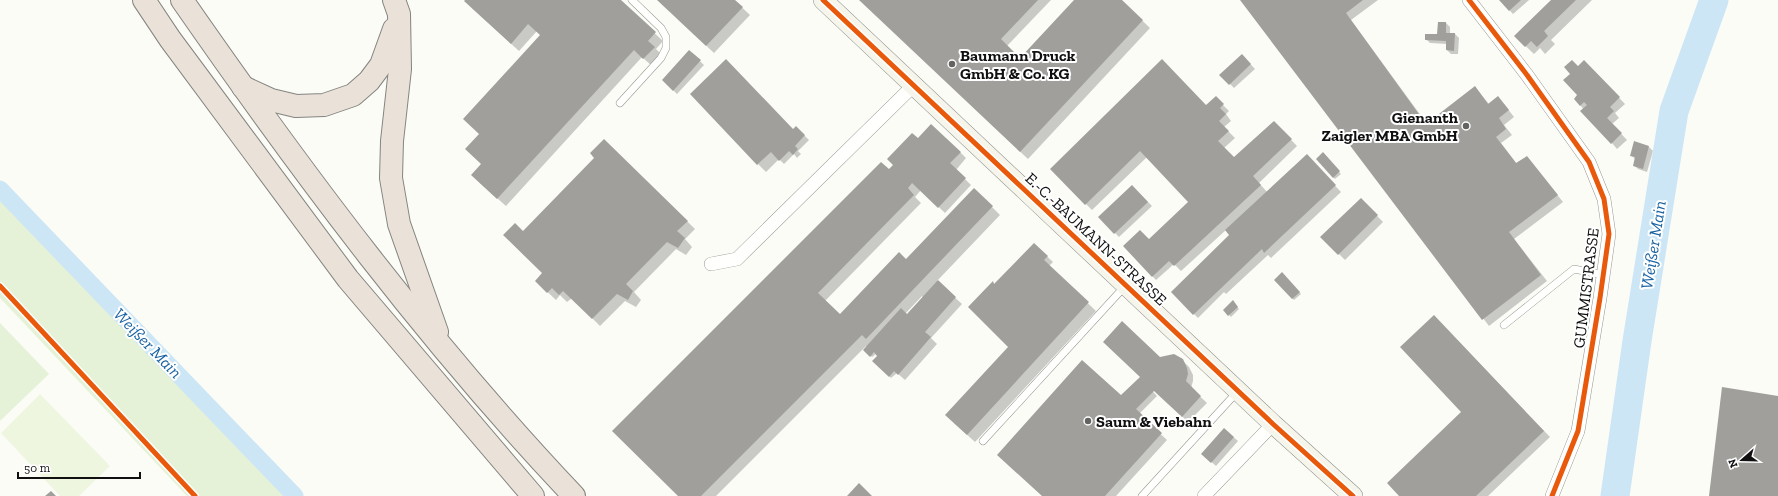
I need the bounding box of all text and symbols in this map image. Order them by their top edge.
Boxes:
place label: Baumann Druck GmbH & Co. KG [960,46,1076,83]
marker: Baumann Druck GmbH & Co. KG [947,59,957,69]
place label: Gienanth Zaigler MBA GmbH [1321,108,1459,145]
marker: Gienanth Zaigler MBA GmbH [1461,121,1471,131]
street label: E.-C.-BAUMANN-STRASSE [1021,169,1171,309]
water label: Weißer Main [1636,199,1670,291]
street label: GUMMISTRASSE [1569,227,1603,349]
water label: Weißer Main [110,304,186,382]
place label: Saum & Viebahn [1096,412,1212,431]
marker: Saum & Viebahn [1083,416,1093,426]
north arrow [1722,440,1762,480]
scale bar [18,454,140,480]
text: N [1725,457,1741,469]
text: 50 m [24,461,51,475]

